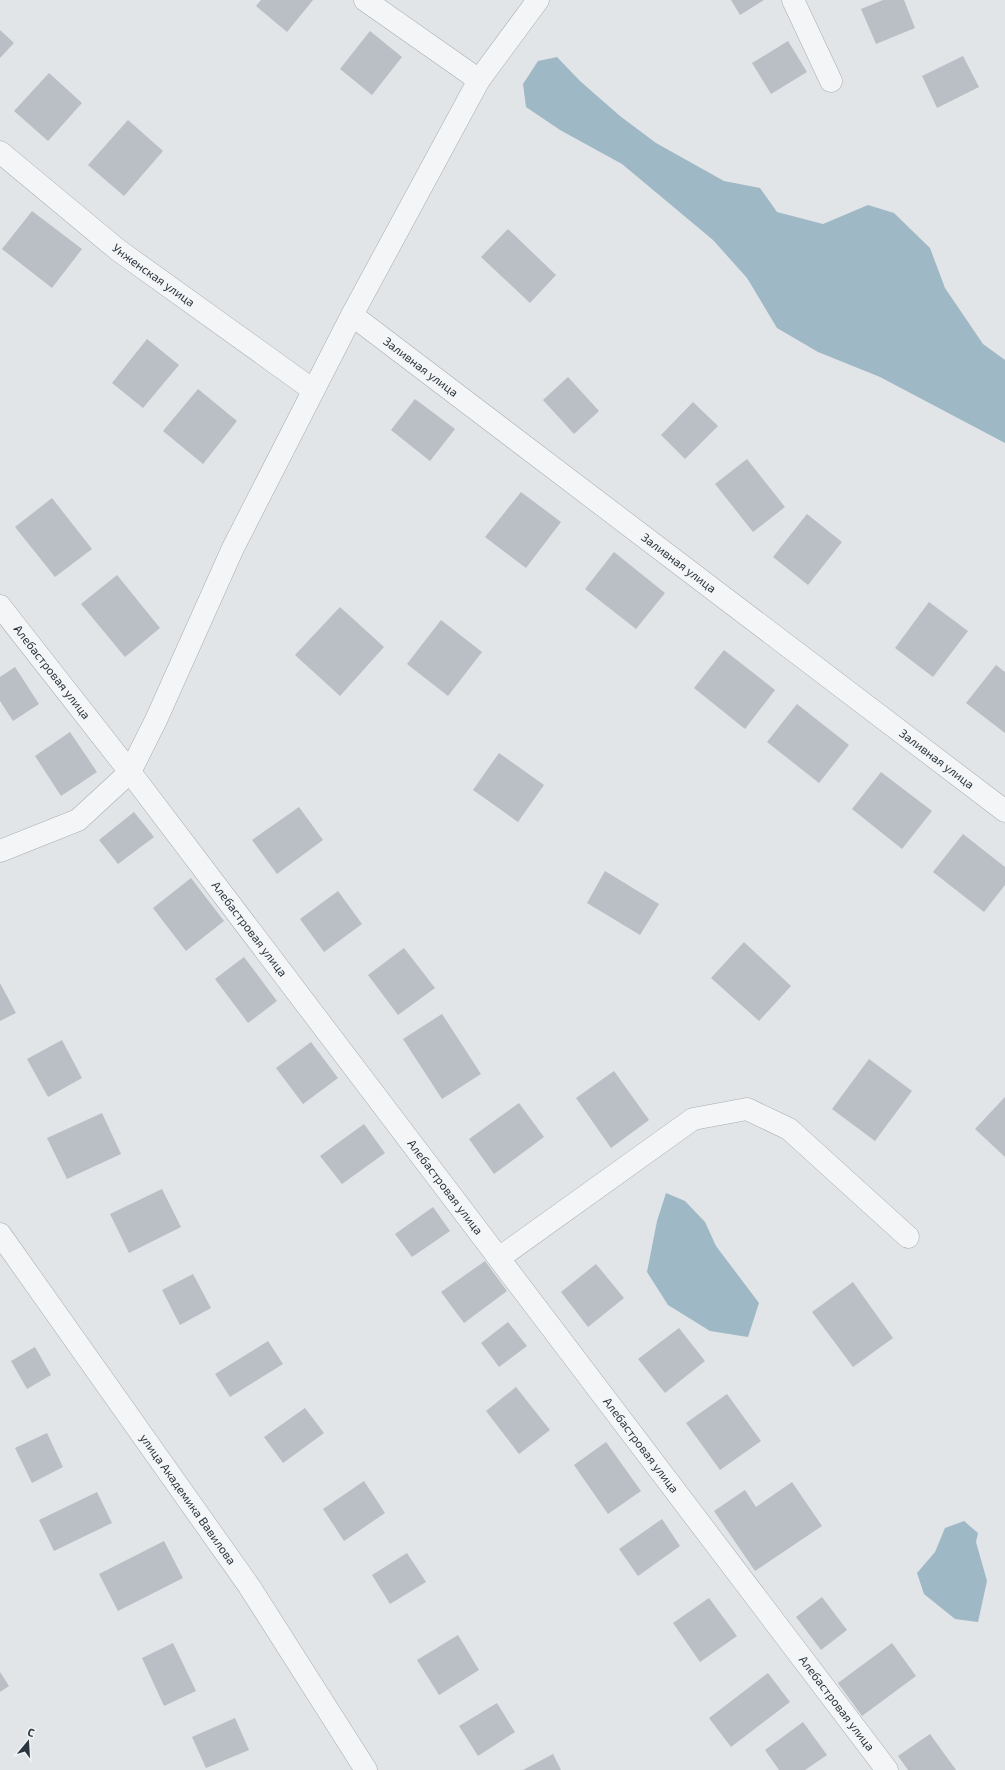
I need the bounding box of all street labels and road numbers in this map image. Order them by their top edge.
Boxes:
street label: Унженская улица [110,240,198,309]
street label: Заливная улица [381,333,461,399]
street label: Заливная улица [639,529,719,595]
street label: Алебастровая улица [11,622,94,721]
street label: Заливная улица [897,725,977,791]
street label: Алебастровая улица [209,878,291,979]
street label: Алебастровая улица [405,1136,486,1237]
street label: Алебастровая улица [601,1394,682,1495]
street label: улица Академика Вавилова [137,1431,239,1567]
street label: Алебастровая улица [797,1652,878,1753]

